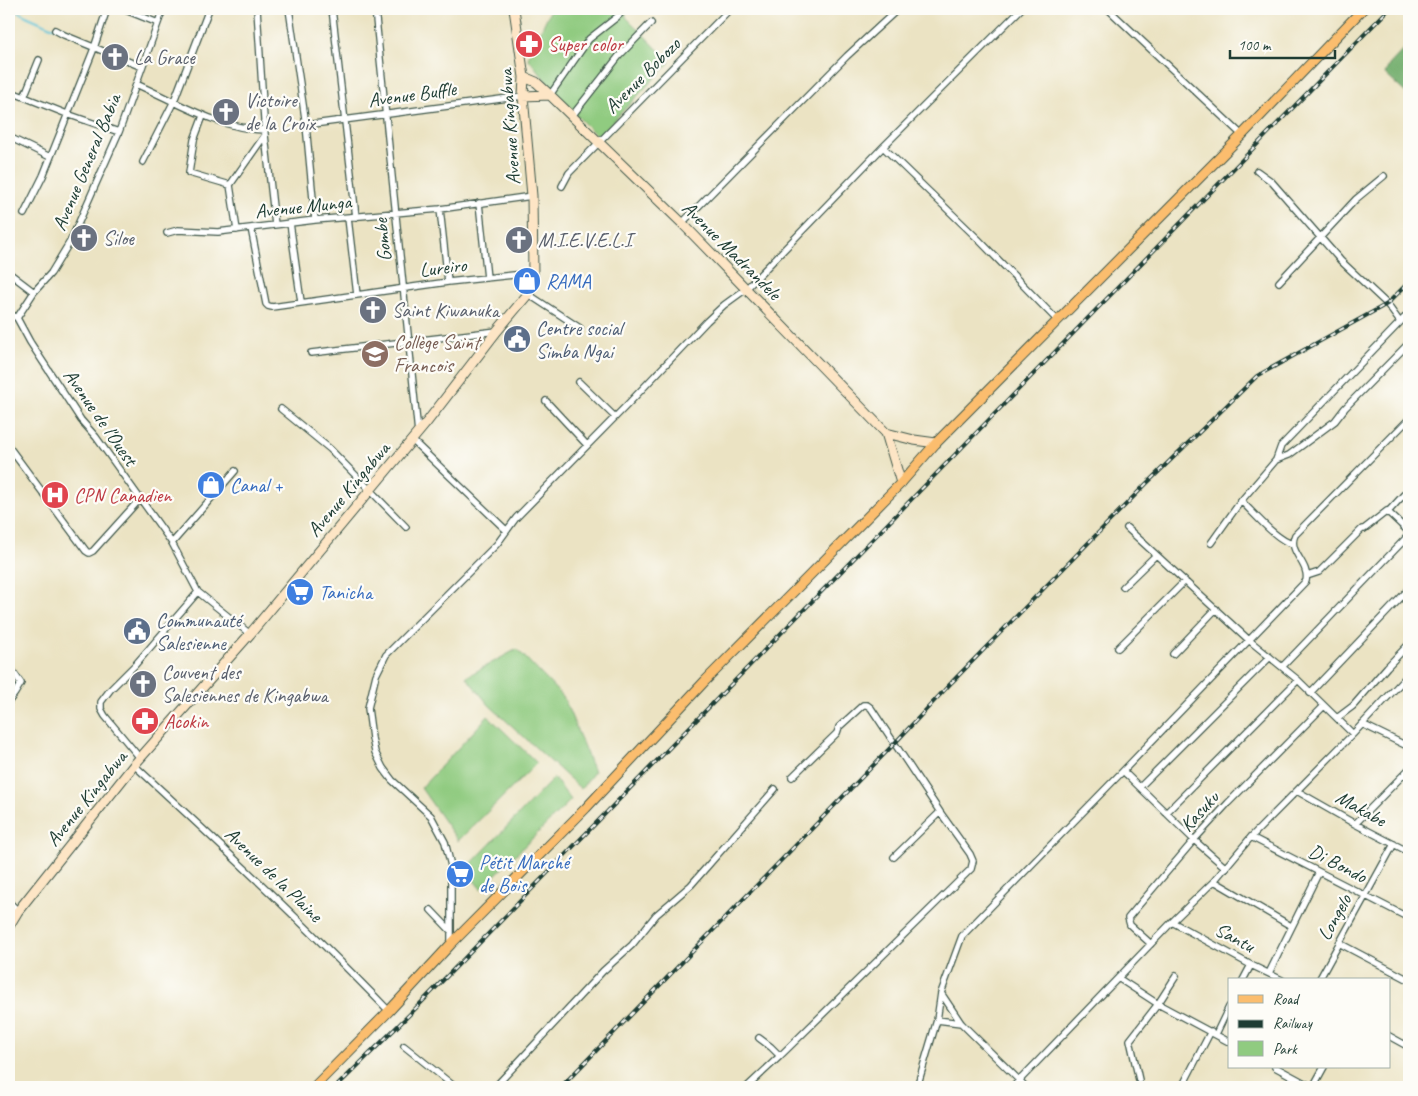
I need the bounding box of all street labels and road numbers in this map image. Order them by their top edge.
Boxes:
street label: Avenue Bobozo [599,31,686,119]
street label: Avenue Kingabwa [493,66,526,186]
street label: Avenue Buffle [367,76,459,113]
street label: Avenue General Babia [46,88,127,234]
street label: Avenue Munga [254,189,354,224]
street label: Avenue Madrandele [677,195,788,306]
street label: Gombe [368,216,397,263]
street label: Lureiro [418,252,469,283]
street label: Avenue de l'Ouest [58,364,145,473]
street label: Avenue Kingabwa [302,435,396,542]
street label: Avenue Kingabwa [40,744,134,851]
street label: Makabe [1331,784,1392,833]
street label: Kasuku [1174,785,1226,837]
street label: Avenue de la Plaine [220,821,329,928]
street label: Di Bondo [1305,838,1372,889]
street label: Longelo [1312,889,1358,945]
street label: Santu [1211,917,1260,959]

